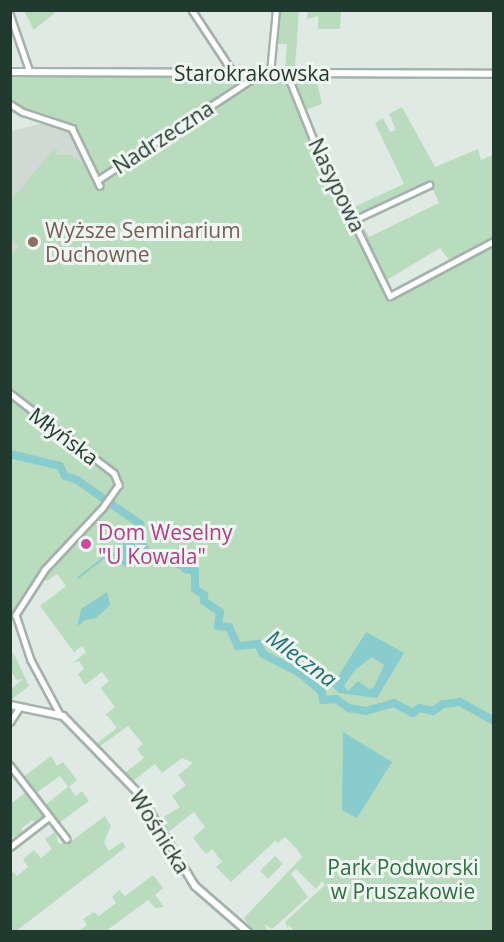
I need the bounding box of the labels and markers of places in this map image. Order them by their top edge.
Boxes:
place label: Wyższe Seminarium Duchowne [45,217,241,267]
marker: Wyższe Seminarium Duchowne [26,235,40,249]
place label: Dom Weselny "U Kowala" [98,519,232,569]
marker: Dom Weselny "U Kowala" [79,537,93,551]

